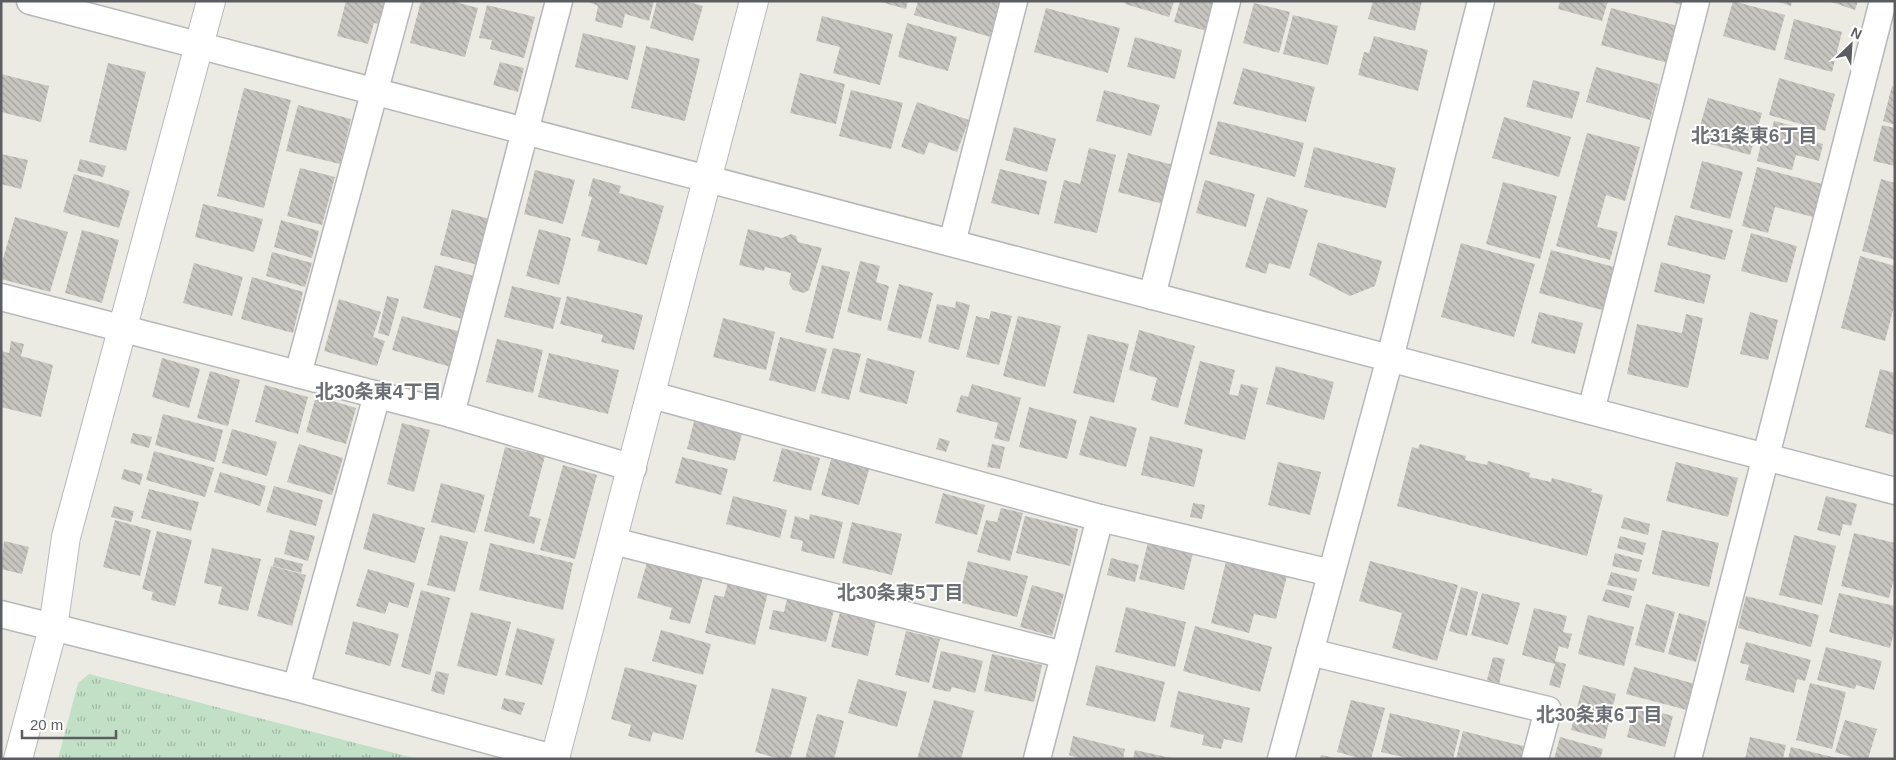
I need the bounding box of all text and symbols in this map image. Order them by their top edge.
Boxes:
north arrow [1826,20,1876,70]
text: N [1849,24,1864,43]
district label: 北31条東6丁目 [1691,125,1817,146]
district label: 北30条東4丁目 [315,381,441,402]
district label: 北30条東5丁目 [837,582,963,603]
district label: 北30条東6丁目 [1536,704,1662,725]
scale bar [22,708,116,740]
text: 20 m [30,716,63,733]

